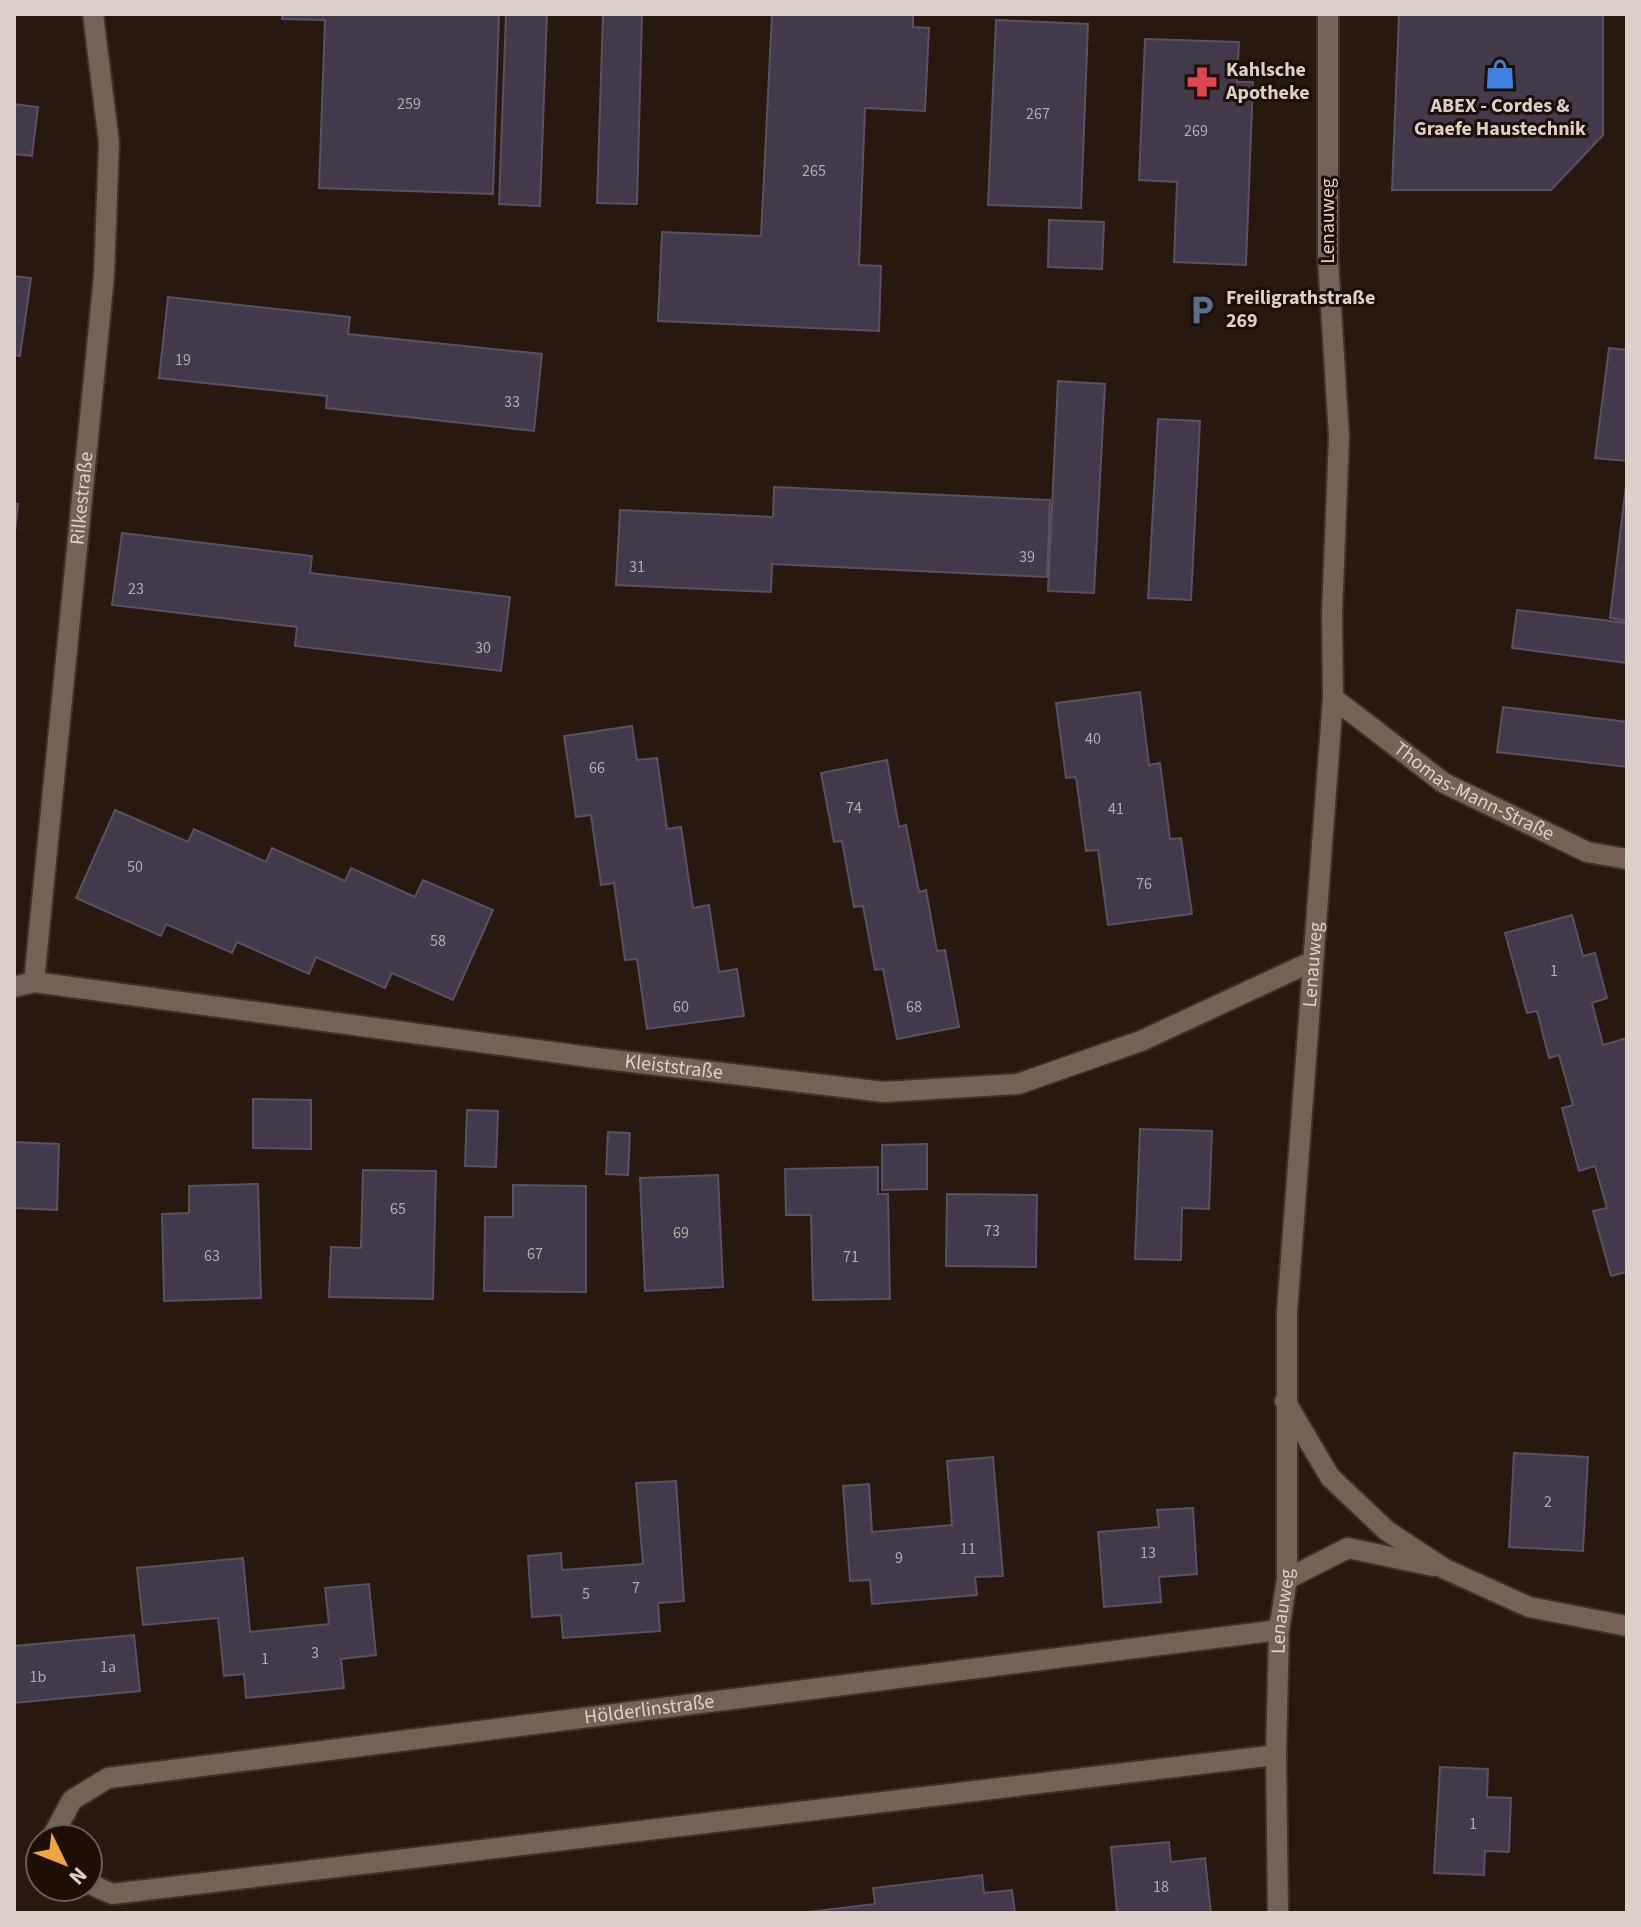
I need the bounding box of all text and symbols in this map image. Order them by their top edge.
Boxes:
place label: Kahlsche Apotheke [1225,56,1310,107]
shop icon: ABEX - Cordes & Graefe Haustechnik [1483,57,1517,91]
pharmacy icon: Kahlsche Apotheke [1185,65,1219,99]
place label: ABEX - Cordes & Graefe Haustechnik [1414,92,1586,143]
house number: 259 [397,93,421,115]
house number: 267 [1026,103,1050,125]
house number: 269 [1184,120,1208,142]
house number: 265 [802,160,826,182]
street label: Lenauweg [1314,178,1342,264]
place label: Freiligrathstraße 269 [1226,284,1375,335]
parking icon: Freiligrathstraße 269 [1185,293,1219,327]
house number: 19 [175,349,191,371]
house number: 33 [504,391,520,413]
street label: Rilkestraße [63,450,101,546]
house number: 39 [1019,546,1035,568]
house number: 31 [629,556,645,578]
house number: 23 [128,578,144,600]
house number: 30 [475,637,491,659]
house number: 40 [1085,728,1101,750]
street label: Thomas-Mann-Straße [1387,735,1559,848]
house number: 66 [589,757,605,779]
house number: 74 [846,797,862,819]
house number: 41 [1108,798,1124,820]
house number: 50 [127,856,143,878]
house number: 76 [1136,873,1152,895]
street label: Lenauweg [1296,921,1330,1008]
house number: 58 [430,930,446,952]
house number: 1 [1550,960,1558,982]
house number: 60 [673,996,689,1018]
house number: 68 [906,996,922,1018]
street label: Kleiststraße [623,1047,725,1087]
house number: 65 [390,1198,406,1220]
house number: 73 [984,1220,1000,1242]
house number: 69 [673,1222,689,1244]
house number: 67 [527,1243,543,1265]
house number: 63 [204,1245,220,1267]
house number: 71 [843,1246,859,1268]
house number: 2 [1544,1491,1552,1513]
house number: 11 [960,1538,976,1560]
house number: 13 [1140,1542,1156,1564]
house number: 9 [895,1547,903,1569]
street label: Lenauweg [1264,1569,1301,1654]
house number: 7 [632,1577,640,1599]
house number: 5 [582,1583,590,1605]
house number: 3 [311,1642,319,1664]
house number: 1 [261,1648,269,1670]
house number: 1a [100,1656,116,1678]
house number: 1b [30,1666,47,1688]
street label: Hölderlinstraße [583,1688,716,1732]
house number: 1 [1469,1813,1477,1835]
north arrow [24,1823,104,1903]
text: N [61,1860,95,1892]
house number: 18 [1153,1876,1169,1898]

